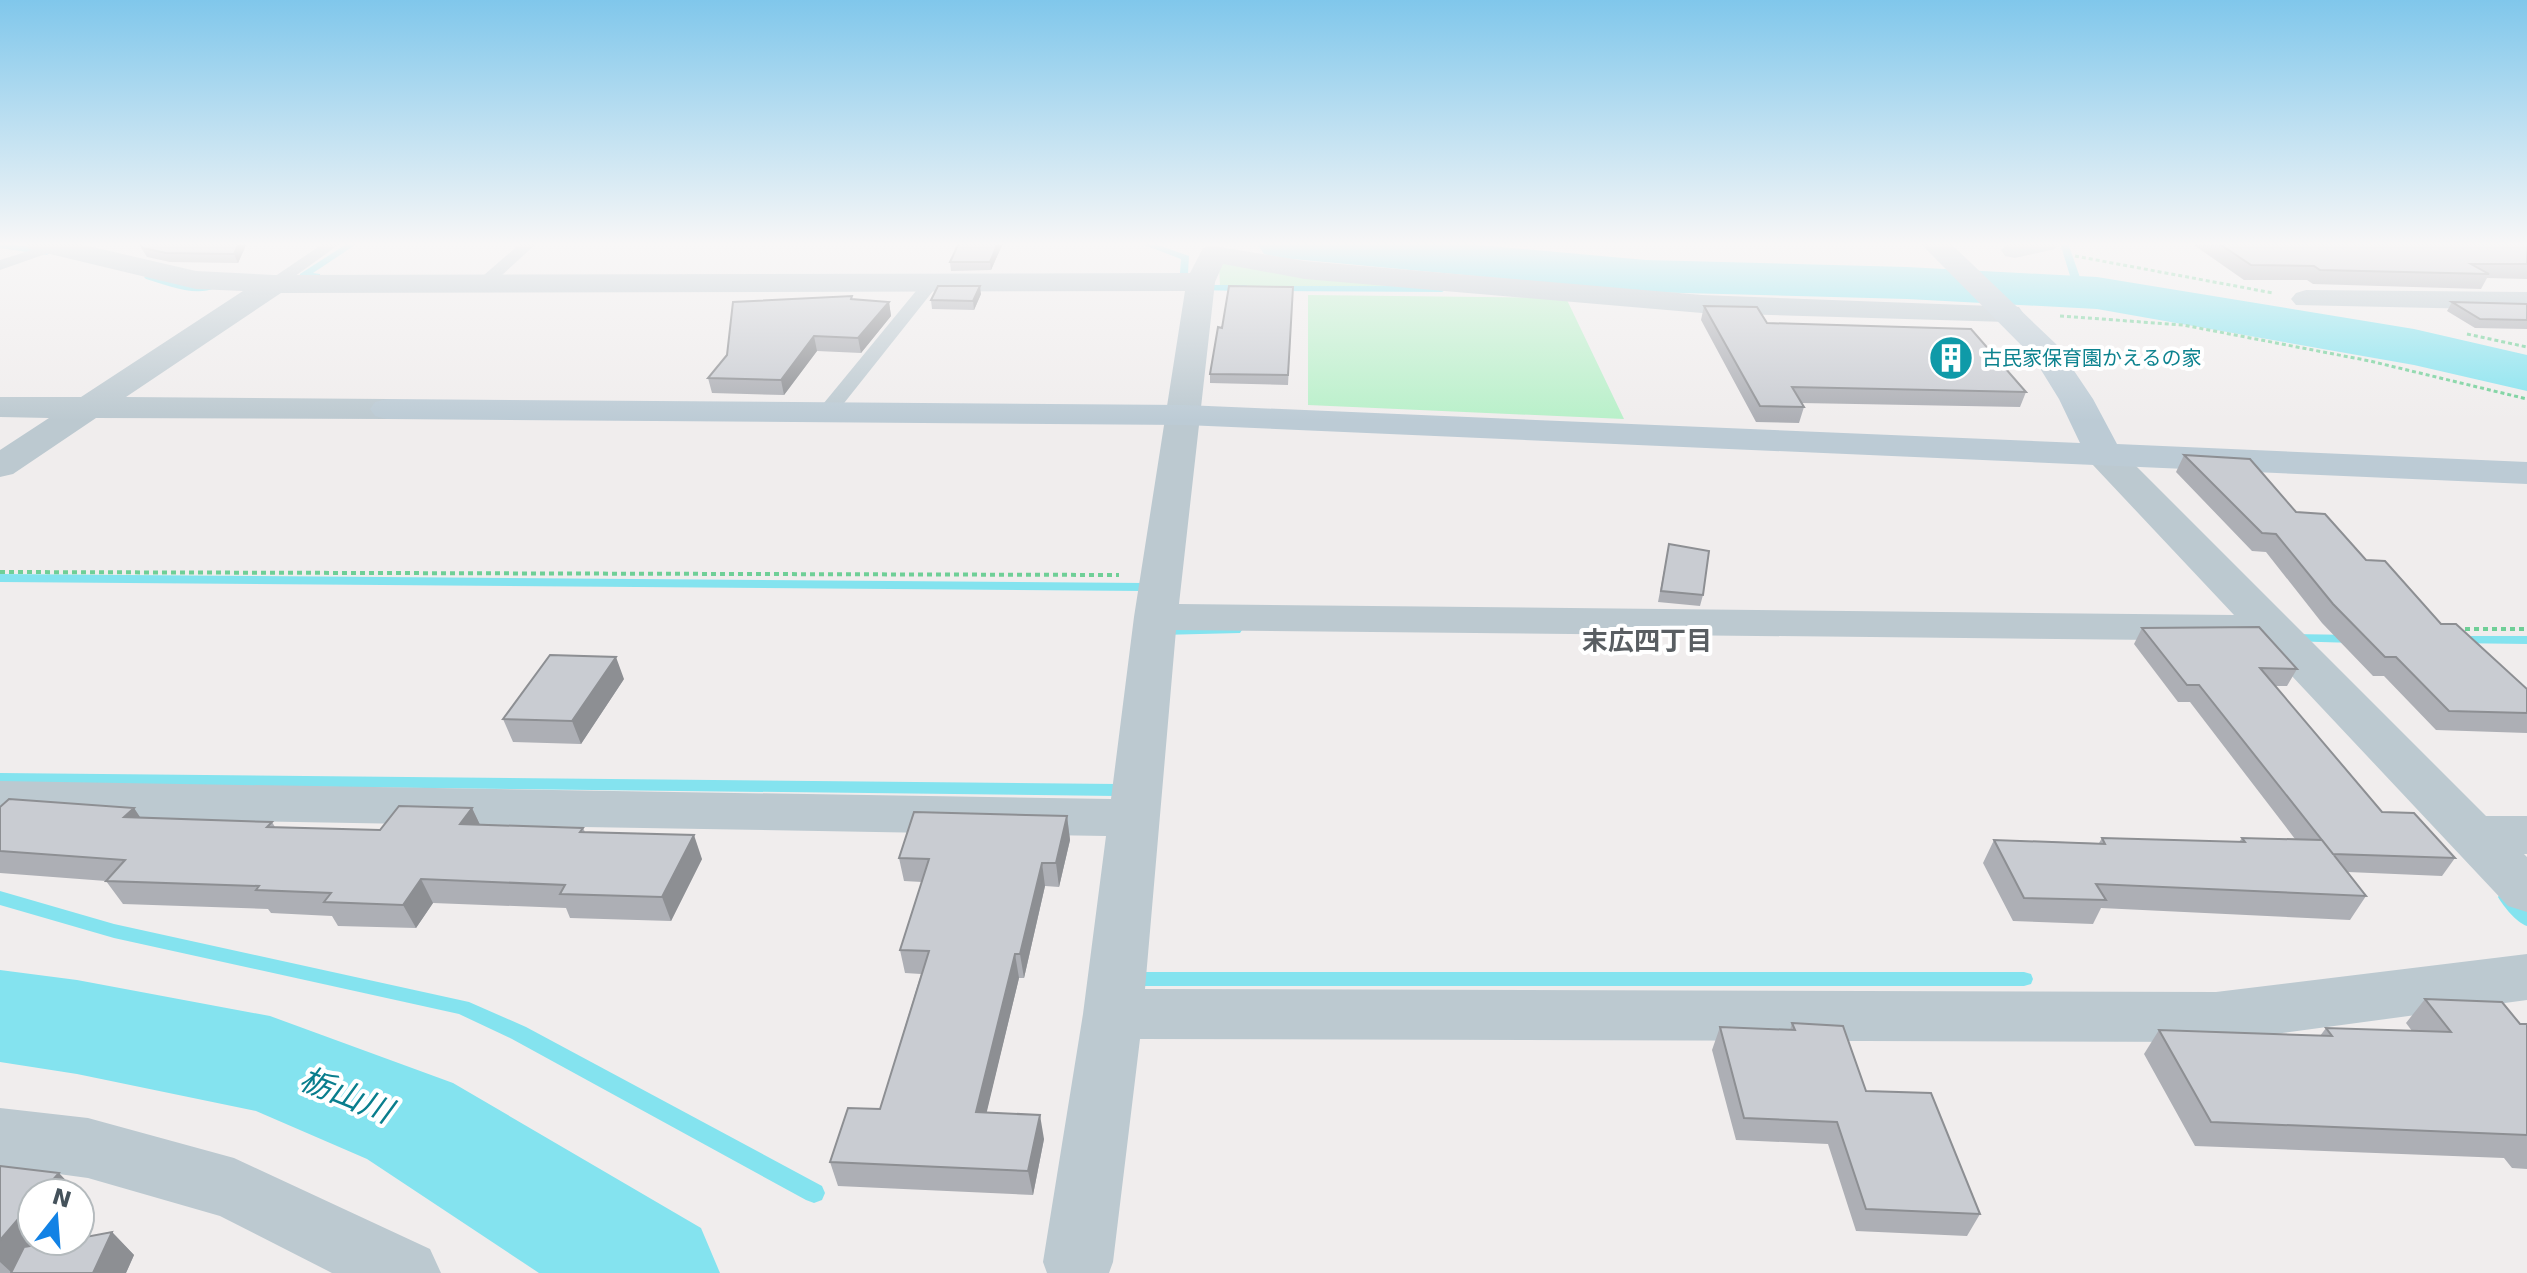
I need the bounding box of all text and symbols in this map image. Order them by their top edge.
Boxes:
building icon: 古民家保育園かえるの家 [1927,334,1975,382]
place label: 古民家保育園かえるの家 [1982,346,2201,370]
district label: 末広四丁目 [1582,626,1712,656]
water label: 栃山川 [294,1059,400,1132]
north arrow [16,1177,96,1257]
text: N [49,1184,74,1213]

